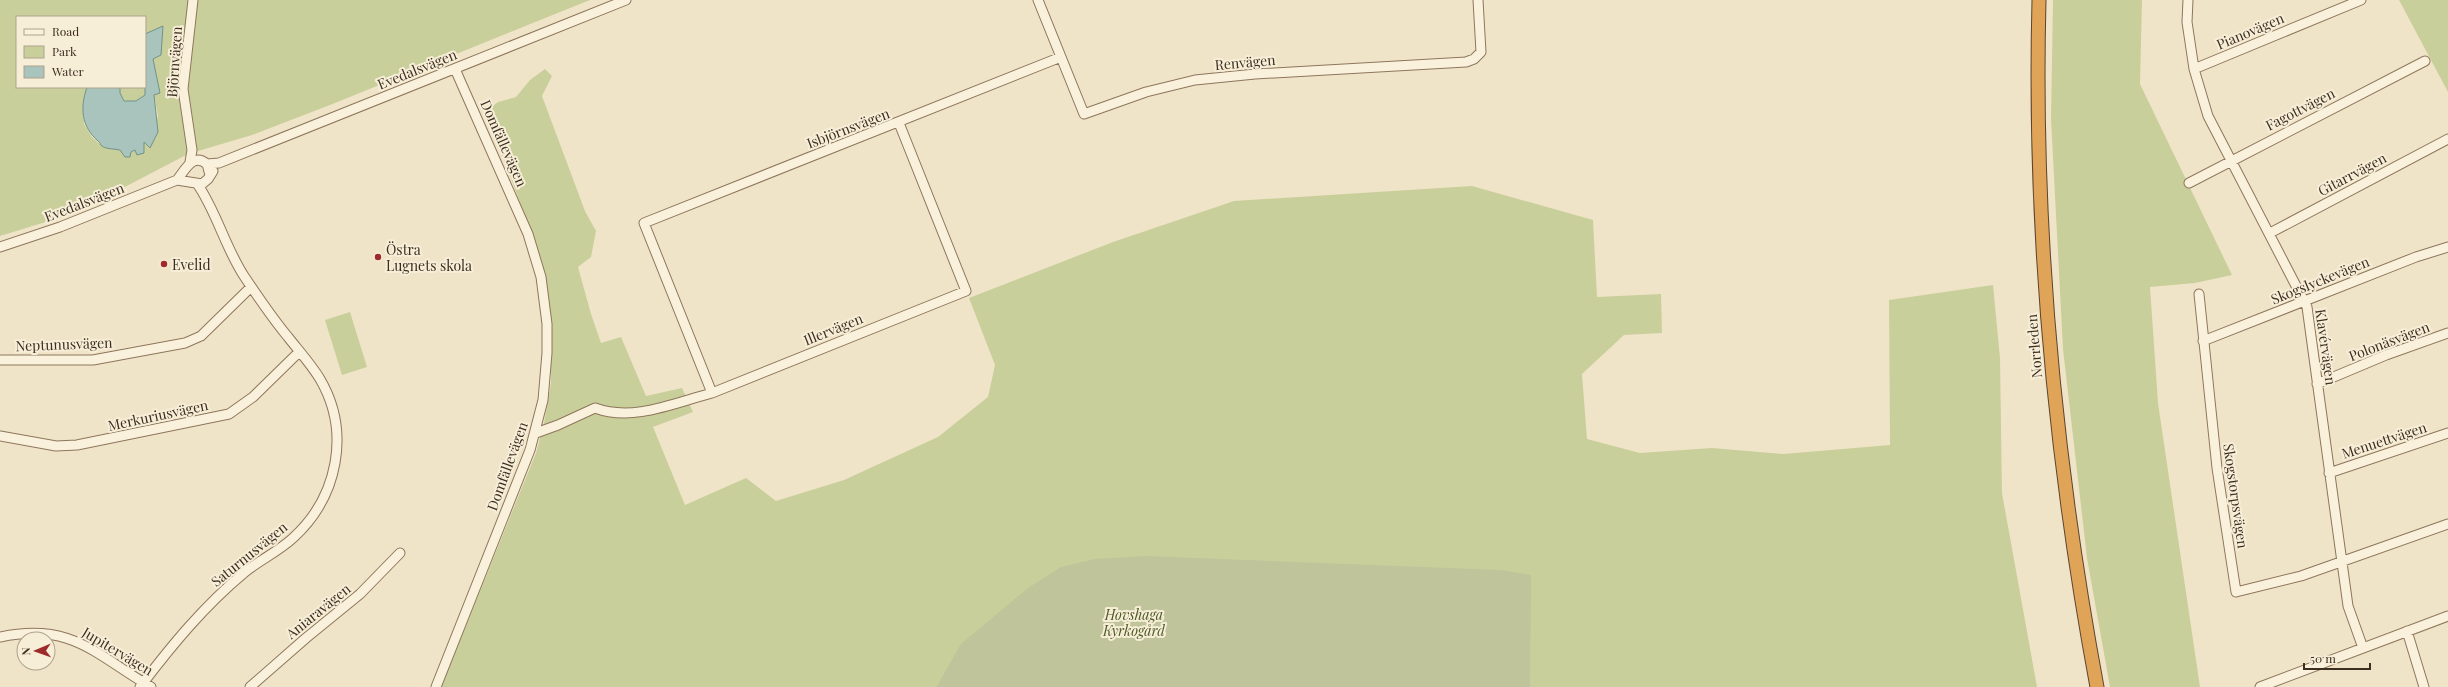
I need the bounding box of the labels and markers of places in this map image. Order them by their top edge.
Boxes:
place label: Östra Lugnets skola [386,240,472,275]
marker: Östra Lugnets skola [373,252,383,262]
place label: Evelid [172,255,211,274]
marker: Evelid [159,259,169,269]

